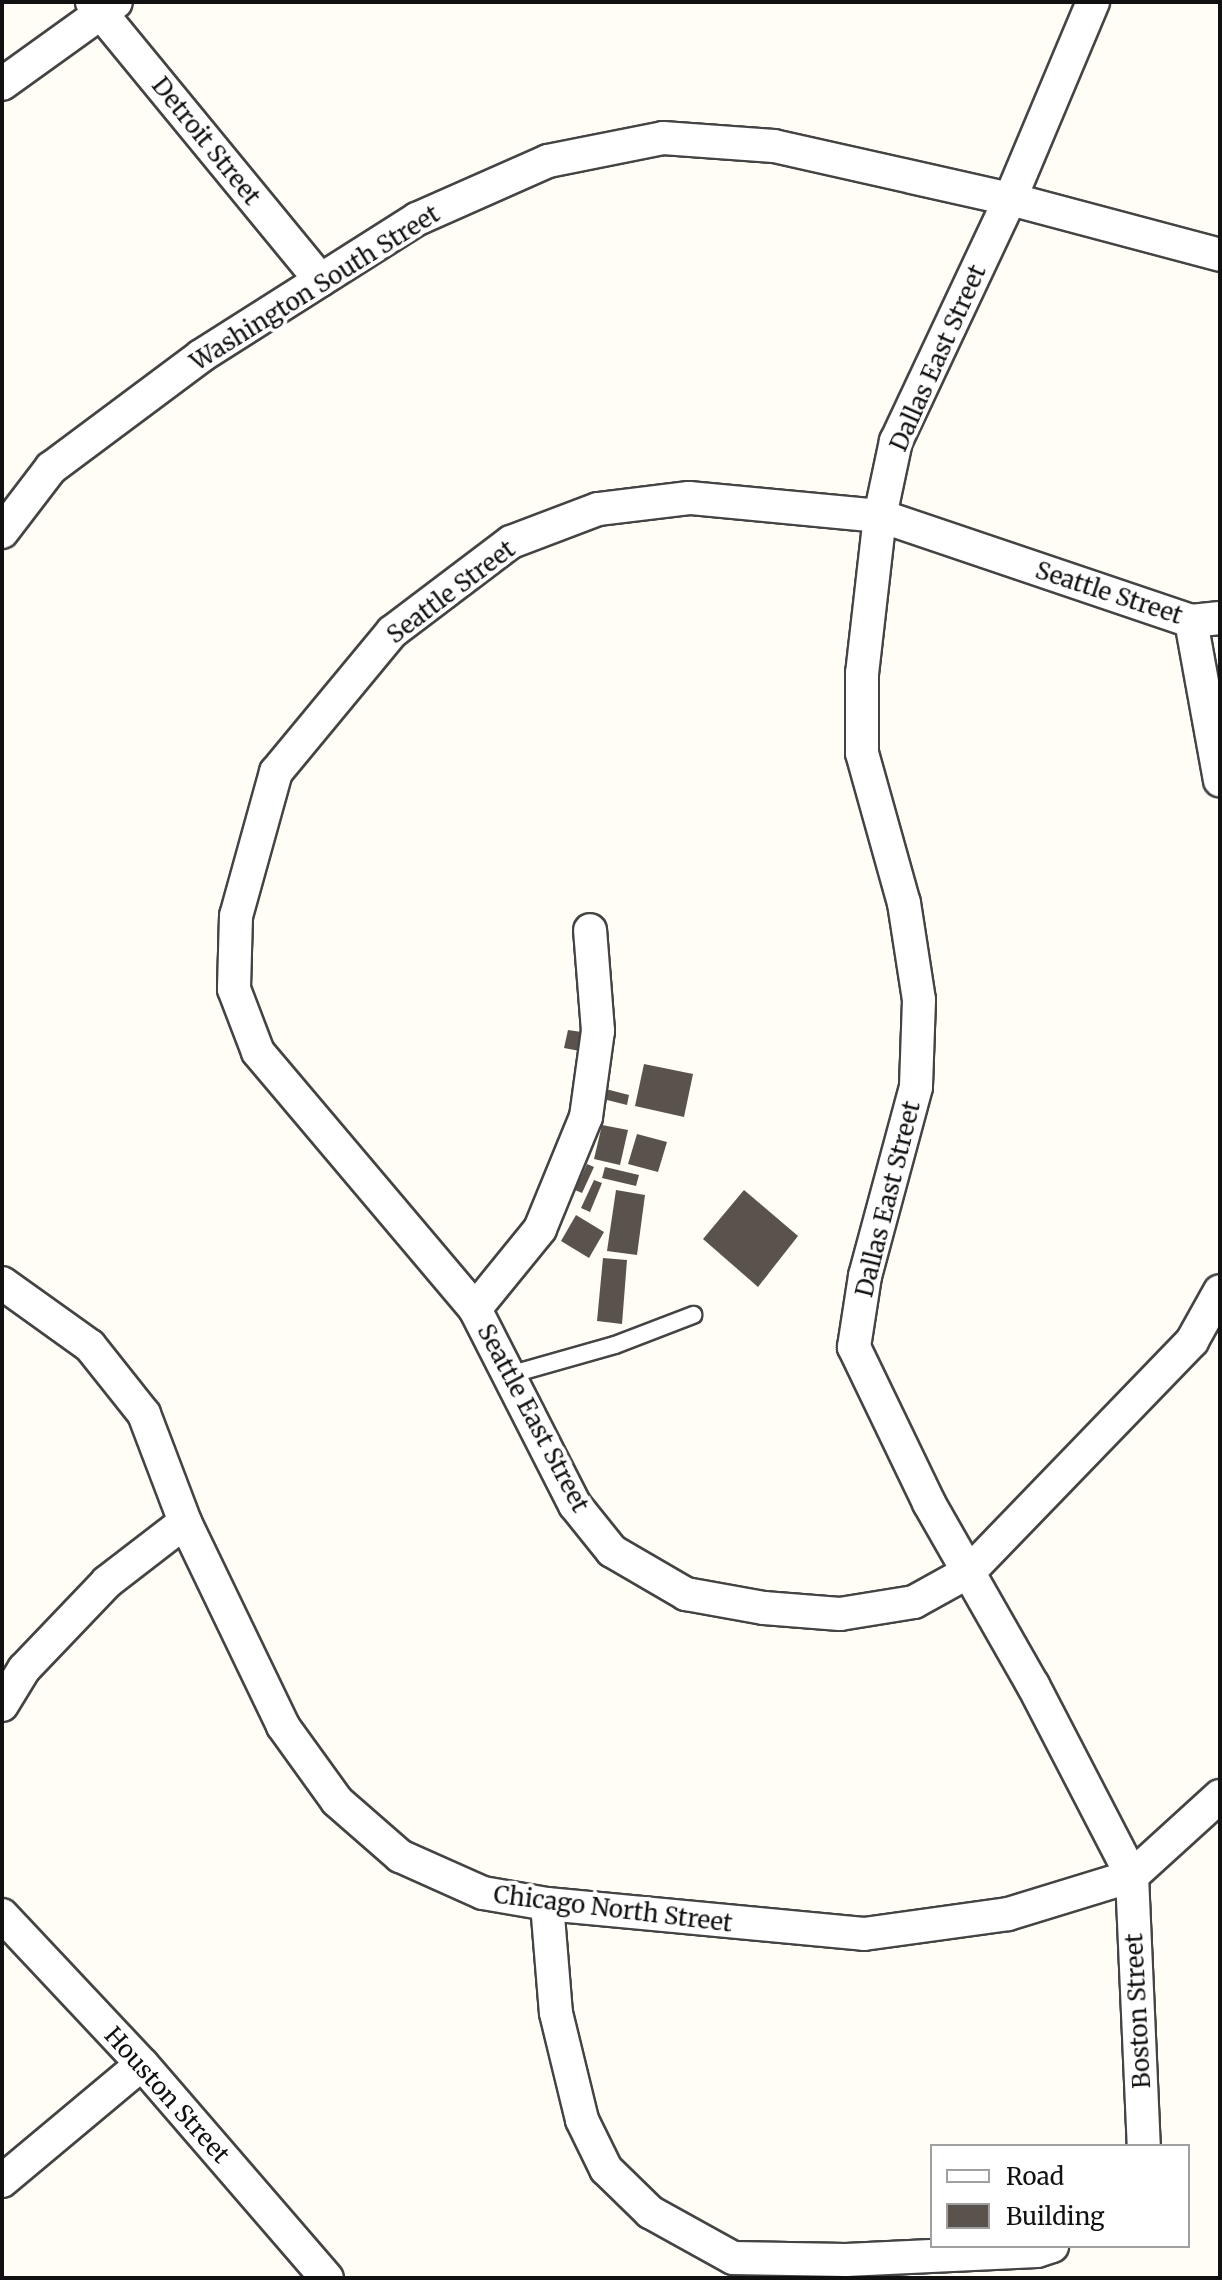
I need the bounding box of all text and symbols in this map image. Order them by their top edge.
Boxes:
street label: Detroit Street [146,71,266,211]
street label: Washington South Street [185,199,445,377]
street label: Dallas East Street [884,260,992,456]
street label: Seattle Street [381,534,521,650]
street label: Seattle Street [1032,556,1186,630]
street label: Dallas East Street [850,1098,926,1300]
street label: Seattle East Street [471,1319,595,1517]
street label: Chicago North Street [492,1880,734,1938]
street label: Boston Street [1120,1933,1156,2089]
street label: Houston Street [99,2021,235,2169]
legend [930,2144,1190,2248]
text: Road [1006,2161,1064,2192]
text: Building [1006,2201,1105,2232]

